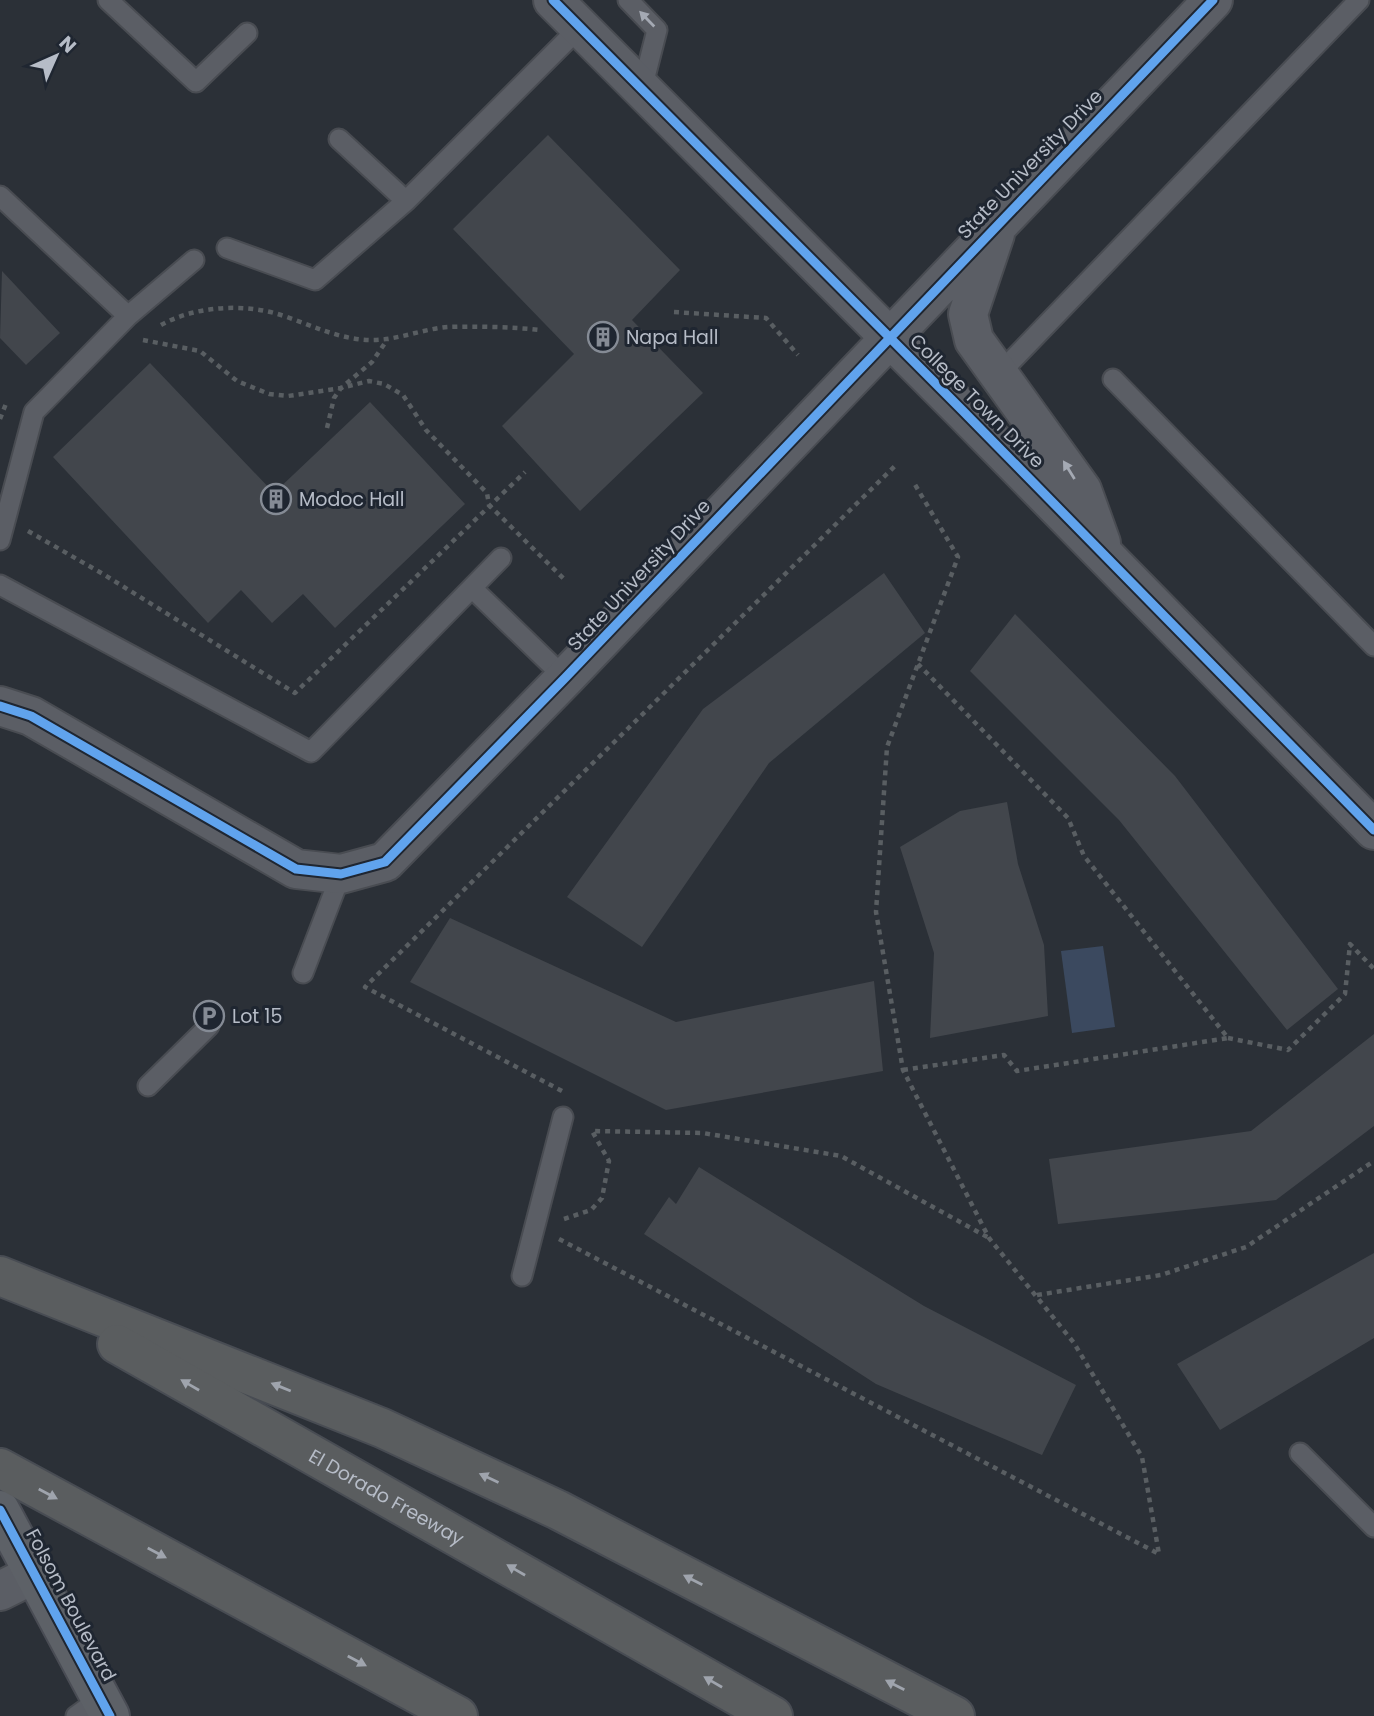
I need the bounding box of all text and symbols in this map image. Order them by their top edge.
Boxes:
one-way arrow [639,11,655,28]
north arrow [21,21,91,91]
text: N [53,30,82,59]
street label: State University Drive [951,83,1109,245]
building icon: Napa Hall [586,320,620,354]
place label: Napa Hall [626,324,718,351]
street label: College Town Drive [904,328,1050,474]
one-way arrow [1063,460,1076,480]
building icon: Modoc Hall [259,482,293,516]
place label: Modoc Hall [299,486,404,513]
street label: State University Drive [561,493,717,657]
parking icon: Lot 15 [192,999,226,1033]
place label: Lot 15 [232,1003,282,1030]
one-way arrow [180,1379,200,1391]
one-way arrow [270,1382,291,1393]
street label: El Dorado Freeway [304,1442,470,1552]
one-way arrow [479,1472,499,1484]
one-way arrow [39,1488,58,1500]
street label: Folsom Boulevard [19,1524,123,1686]
one-way arrow [147,1546,167,1558]
one-way arrow [506,1564,525,1576]
one-way arrow [683,1574,703,1585]
one-way arrow [347,1655,366,1667]
one-way arrow [704,1676,723,1688]
one-way arrow [884,1679,904,1691]

